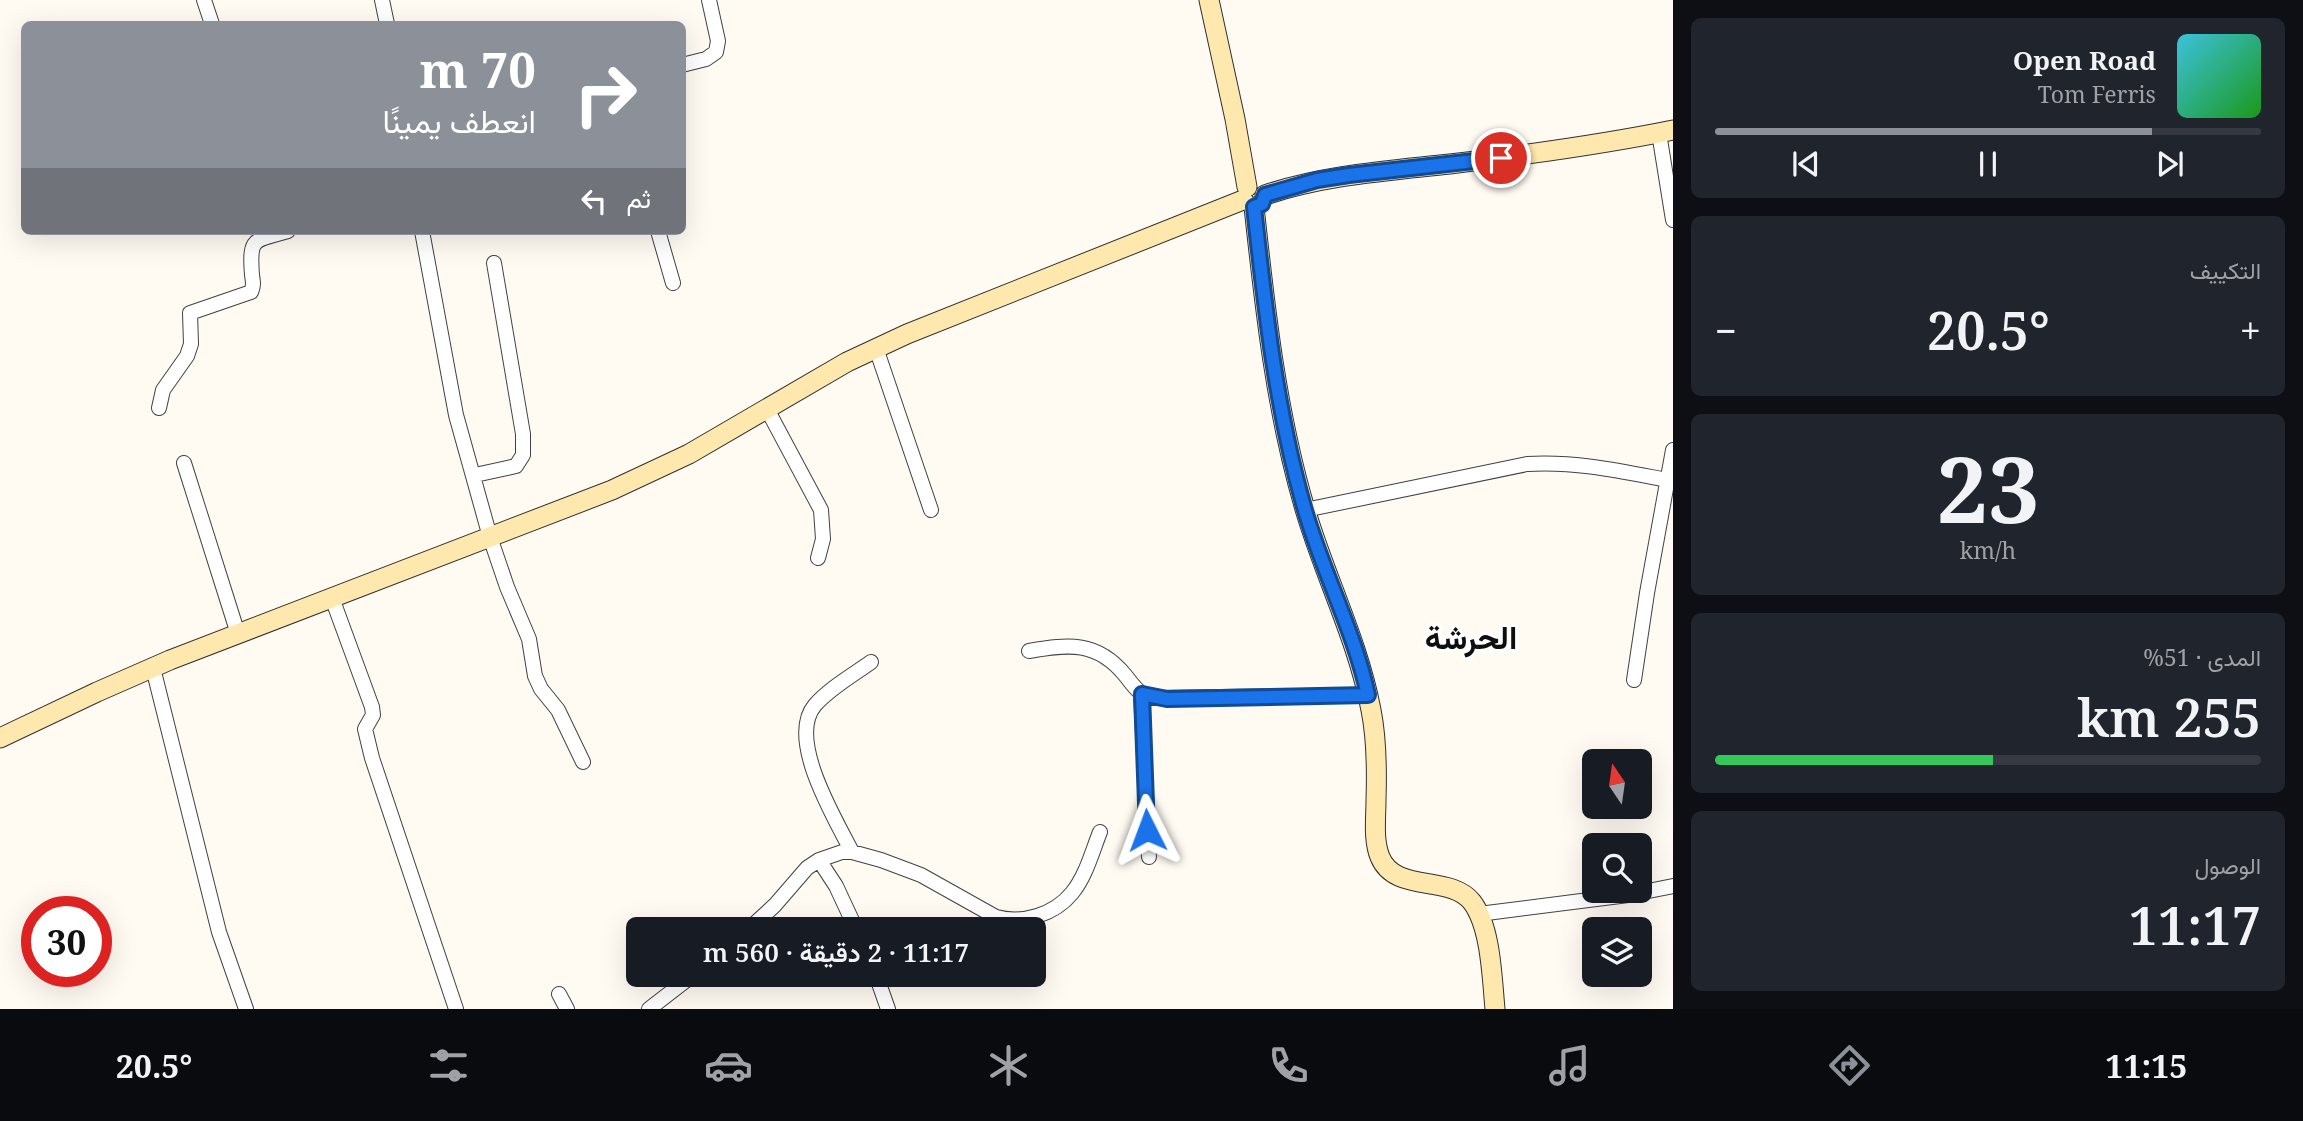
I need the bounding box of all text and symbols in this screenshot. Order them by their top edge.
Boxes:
text: 70 m [420,36,536,102]
text: Open Road [2013,42,2156,78]
icon: right [560,49,651,140]
text: Tom Ferris [2038,78,2156,110]
text: انعطف يمينًا [382,99,536,142]
pin [1471,128,1531,188]
icon: arrive [1482,139,1520,177]
icon: previous [1787,145,1825,183]
icon: pause [1969,145,2007,183]
icon: next [2151,145,2189,183]
text: ثم [627,180,651,216]
icon: left [575,182,613,220]
text: التكييف [2190,254,2261,286]
text: 20.5° [1927,294,2050,365]
text: − [1715,304,1737,356]
text: + [2240,304,2261,356]
text: 23 [1937,426,2039,550]
text: km/h [1960,534,2016,566]
district label: الحرشة [1425,615,1517,658]
text: المدى · 51% [2143,641,2261,673]
text: 255 km [2077,681,2261,752]
north arrow [1582,749,1652,819]
map controls [1582,749,1652,987]
position arrow [1110,793,1184,867]
button: search [1582,833,1652,903]
text: الوصول [2195,849,2261,881]
text: 11:17 [2128,889,2261,960]
speed limit sign: 30 [21,896,112,987]
button: layers [1582,917,1652,987]
text: 11:17 · 2 دقيقة · 560 m [703,934,969,970]
icon: filters [424,1041,473,1090]
icon: car [704,1041,753,1090]
icon: climate [984,1041,1033,1090]
icon: phone [1264,1041,1313,1090]
icon: music [1545,1041,1594,1090]
icon: directions [1825,1041,1874,1090]
text: 20.5° [116,1044,192,1087]
text: 11:15 [2105,1044,2187,1087]

